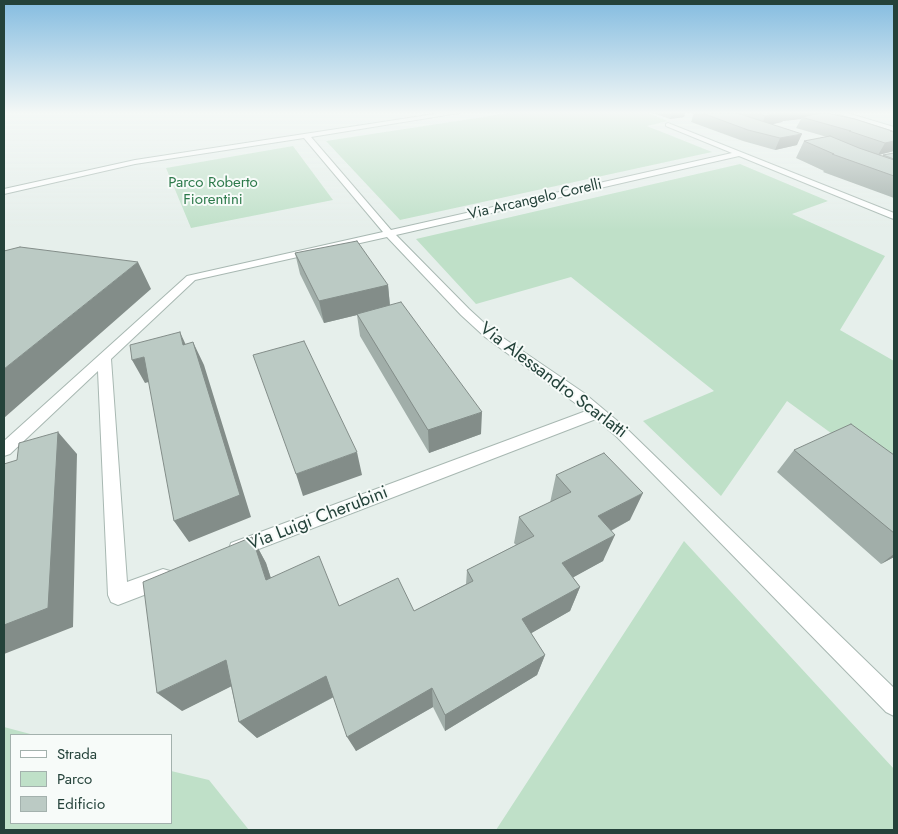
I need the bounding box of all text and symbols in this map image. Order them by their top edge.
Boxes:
park label: Parco Roberto Fiorentini [168,174,258,209]
street label: Via Arcangelo Corelli [466,176,604,224]
street label: Via Alessandro Scarlatti [475,318,631,444]
street label: Via Luigi Cherubini [245,482,391,556]
legend [10,734,172,824]
text: Strada [57,743,97,765]
text: Parco [57,768,92,790]
text: Edificio [57,793,105,815]

